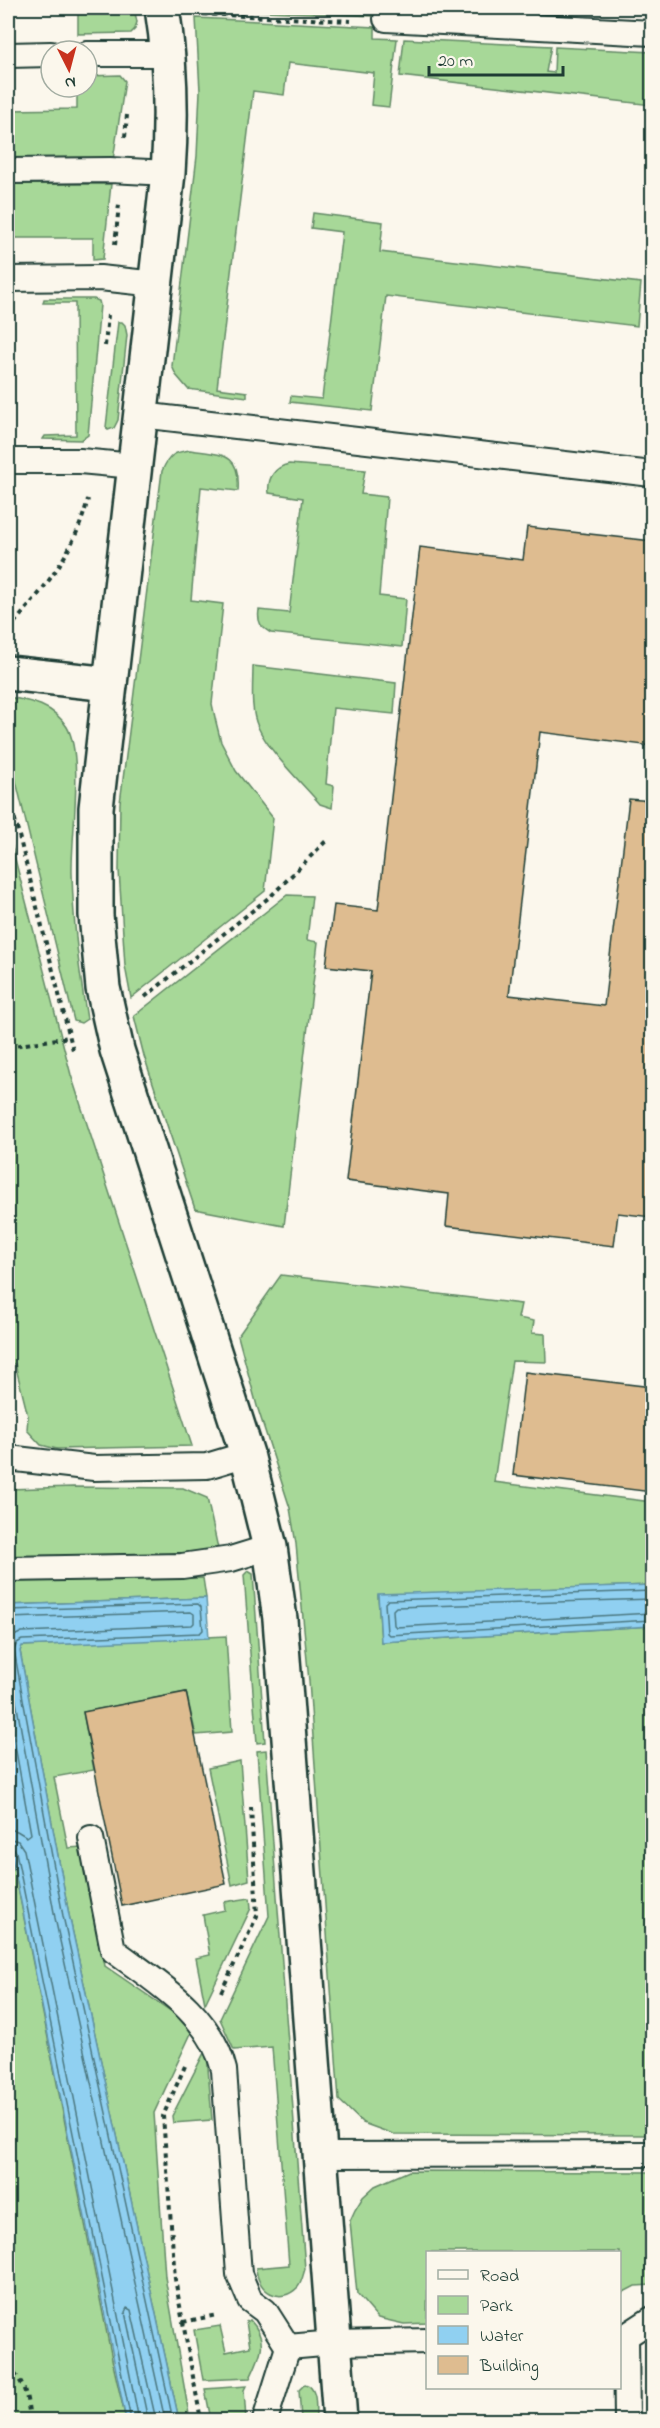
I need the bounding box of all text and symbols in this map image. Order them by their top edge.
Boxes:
north arrow [39,39,99,99]
scale bar [429,39,562,77]
text: 20 m [438,49,473,75]
text: N [64,69,77,94]
legend [426,2251,621,2389]
text: Road [480,2264,519,2290]
text: Park [480,2294,513,2320]
text: Water [480,2324,524,2350]
text: Building [479,2354,539,2381]

